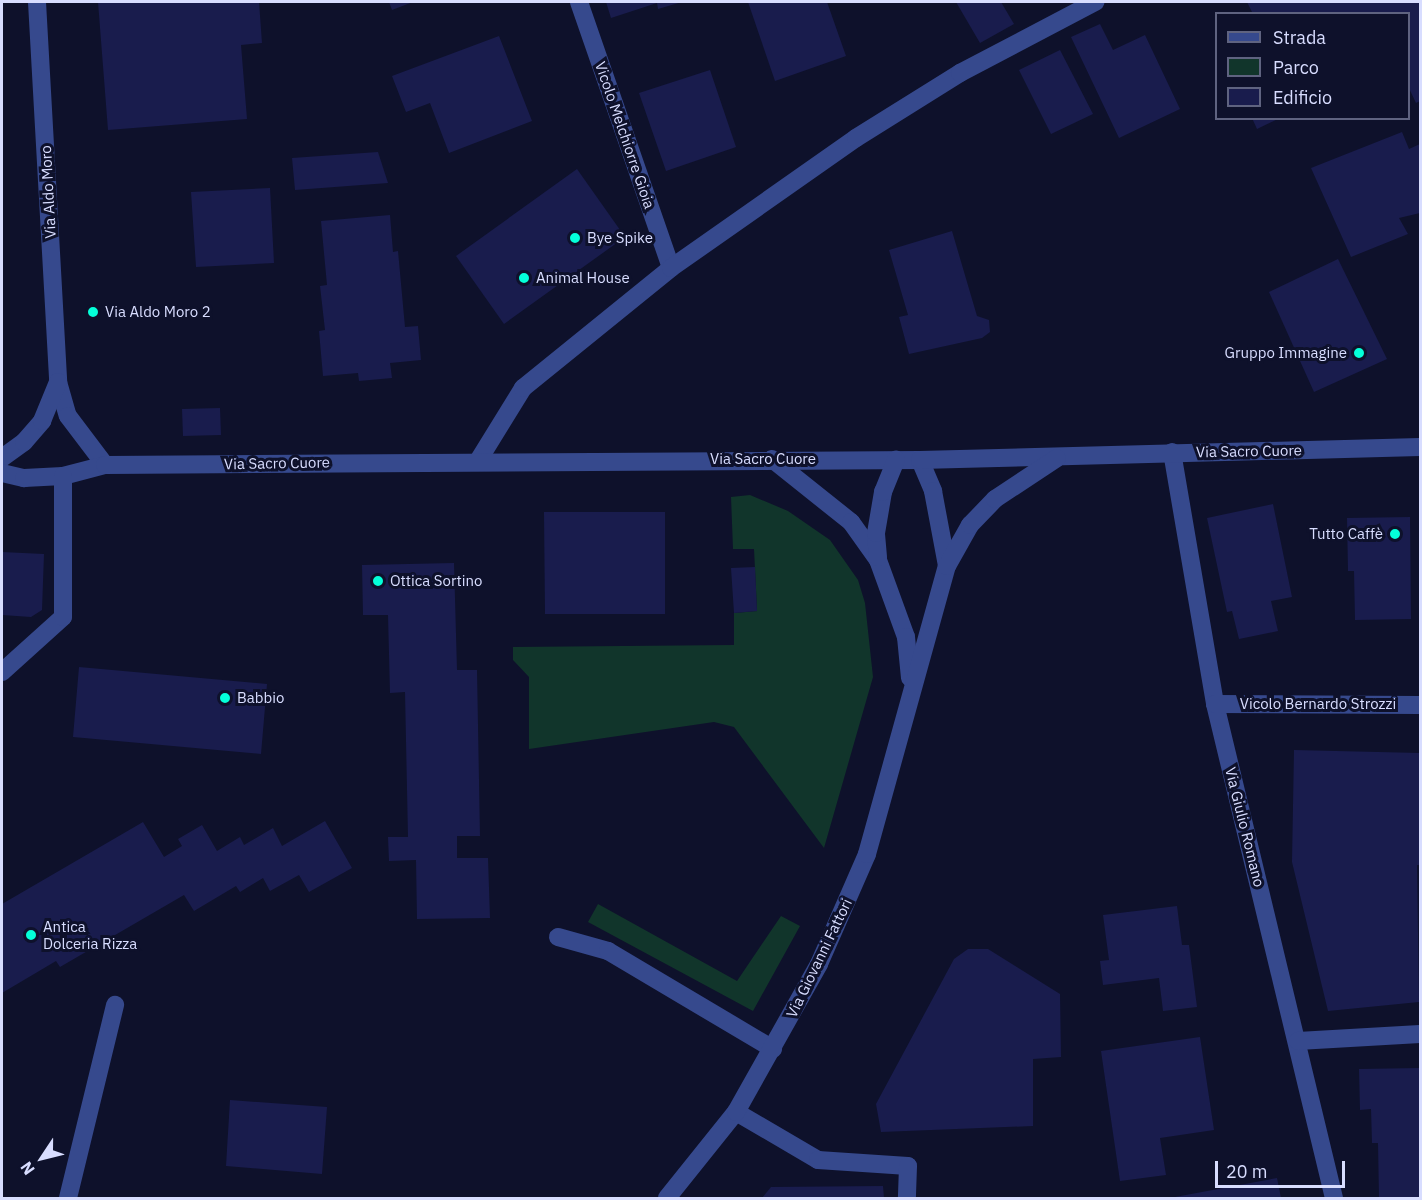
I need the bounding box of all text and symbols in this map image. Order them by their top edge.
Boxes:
legend [1215,12,1410,120]
text: Strada [1273,26,1326,49]
text: Parco [1273,56,1319,79]
street label: Vicolo Melchiorre Gioia [591,59,659,211]
text: Edificio [1273,86,1332,109]
street label: Via Aldo Moro [37,145,59,239]
place label: Bye Spike [587,229,653,247]
marker: Bye Spike [568,231,582,245]
place label: Animal House [536,269,630,287]
marker: Animal House [517,271,531,285]
place label: Via Aldo Moro 2 [105,303,211,321]
marker: Via Aldo Moro 2 [86,305,100,319]
place label: Gruppo Immagine [1225,344,1347,362]
marker: Gruppo Immagine [1352,346,1366,360]
street label: Via Sacro Cuore [1196,441,1302,461]
street label: Via Sacro Cuore [710,450,816,468]
street label: Via Sacro Cuore [224,453,330,473]
place label: Tutto Caffè [1309,525,1383,543]
marker: Tutto Caffè [1388,527,1402,541]
place label: Ottica Sortino [390,572,482,590]
marker: Ottica Sortino [371,574,385,588]
place label: Babbio [237,689,284,707]
marker: Babbio [218,691,232,705]
street label: Vicolo Bernardo Strozzi [1240,695,1396,713]
street label: Via Giulio Romano [1221,765,1269,889]
street label: Via Giovanni Fattori [782,896,856,1020]
place label: Antica Dolceria Rizza [43,917,137,952]
marker: Antica Dolceria Rizza [24,928,38,942]
north arrow [12,1128,72,1188]
scale bar [1218,1149,1348,1187]
text: N [16,1158,39,1179]
text: 20 m [1226,1160,1268,1183]

